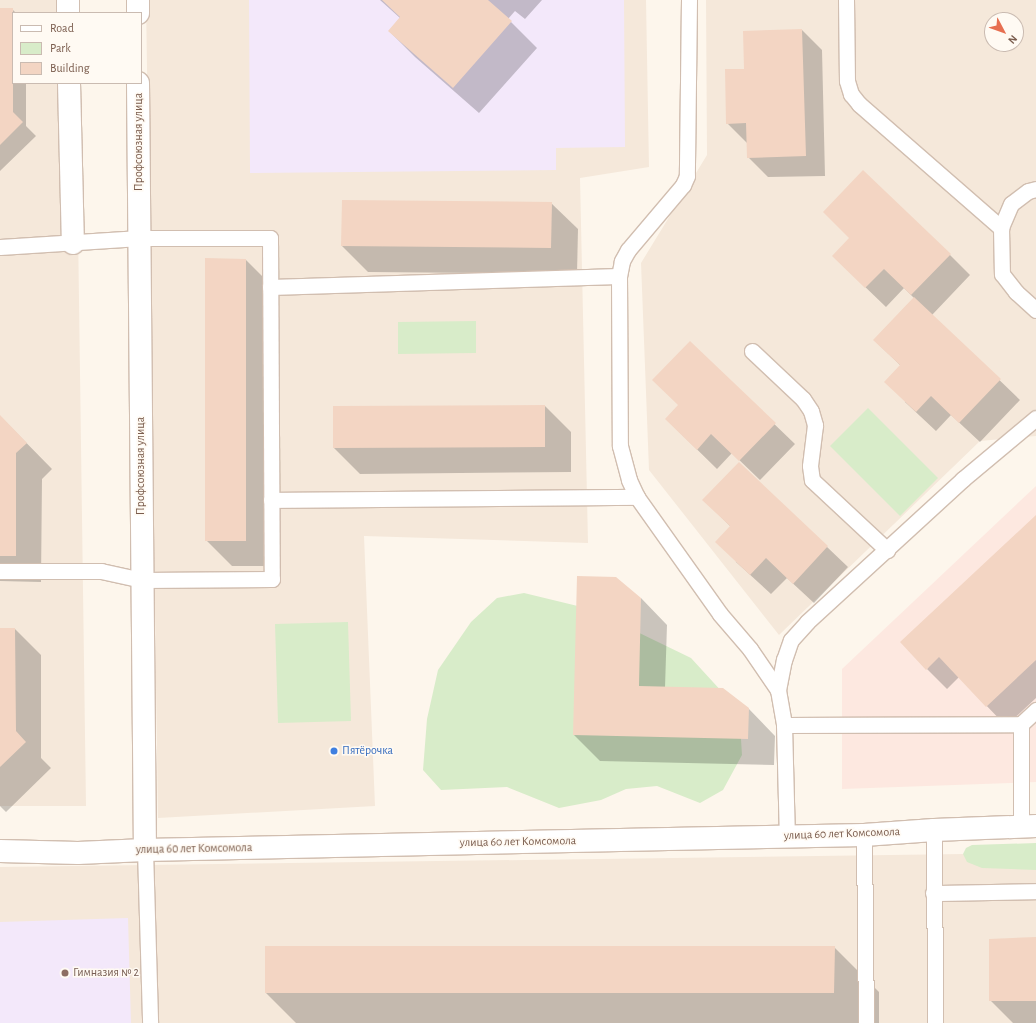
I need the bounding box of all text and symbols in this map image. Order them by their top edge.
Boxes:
legend [12,12,142,84]
north arrow [984,12,1024,52]
text: Road [50,22,74,34]
text: N [1006,33,1019,46]
text: Park [50,42,71,54]
text: Building [50,62,90,74]
street label: Профсоюзная улица [132,93,146,191]
street label: Профсоюзная улица [134,417,148,515]
place label: Пятёрочка [342,744,393,758]
marker: Пятёрочка [329,746,339,756]
street label: улица 60 лет Комсомола [784,825,900,843]
street label: улица 60 лет Комсомола [460,834,576,850]
street label: улица 60 лет Комсомола [136,841,252,857]
place label: Гимназия № 2 [73,966,139,980]
marker: Гимназия № 2 [60,968,70,978]

